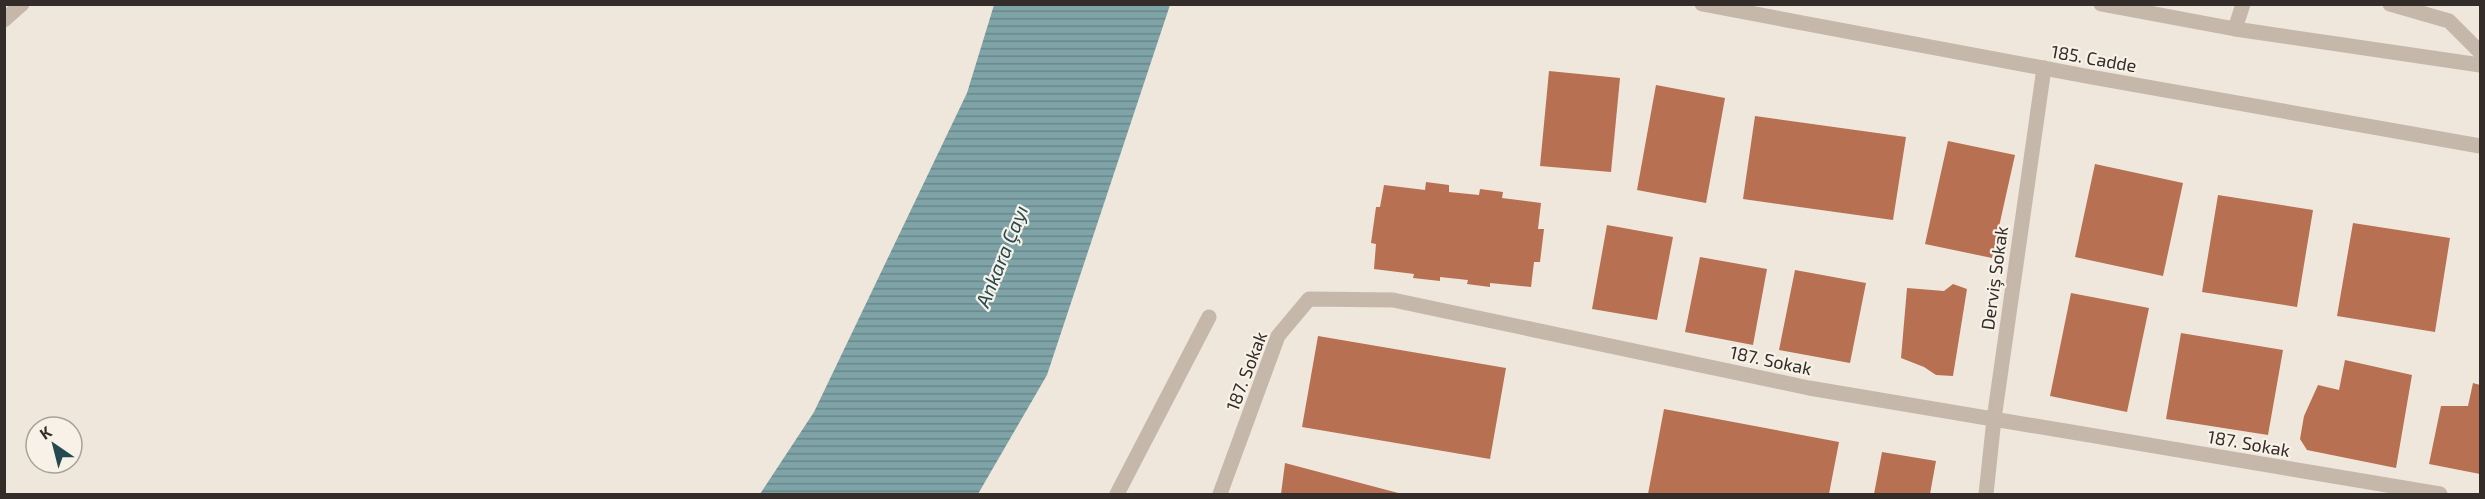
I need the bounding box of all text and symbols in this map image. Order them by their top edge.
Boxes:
street label: 185. Cadde [2050,40,2138,76]
water label: Ankara Çayı [969,202,1033,312]
street label: Derviş Sokak [1976,225,2013,331]
street label: 187. Sokak [1221,328,1271,414]
street label: 187. Sokak [1728,341,1814,379]
north arrow [24,415,84,475]
text: K [36,421,55,443]
street label: 187. Sokak [2206,425,2292,461]

